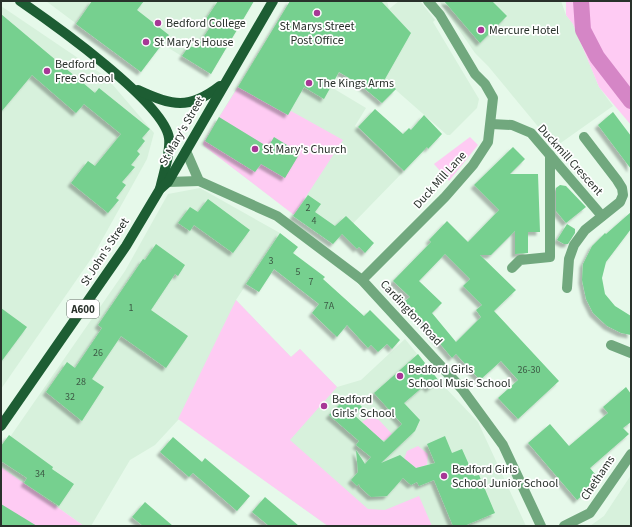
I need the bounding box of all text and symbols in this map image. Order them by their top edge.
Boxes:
marker: St Marys Street Post Office [312,8,322,18]
place label: Bedford College [166,15,246,32]
marker: Bedford College [153,18,163,28]
place label: St Marys Street Post Office [280,18,354,49]
place label: Mercure Hotel [489,22,559,39]
marker: Mercure Hotel [476,25,486,35]
place label: St Mary's House [154,34,233,51]
marker: St Mary's House [141,37,151,47]
place label: Bedford Free School [55,56,114,87]
marker: Bedford Free School [42,66,52,76]
place label: The Kings Arms [317,75,394,92]
marker: The Kings Arms [304,78,314,88]
street label: St Mary's Street [155,93,209,169]
street label: Duckmill Crescent [533,121,607,199]
place label: St Mary's Church [263,141,347,158]
marker: St Mary's Church [250,144,260,154]
street label: Duck Mill Lane [409,147,471,213]
house number: 2 [306,201,311,215]
house number: 4 [312,214,317,228]
street label: St John's Street [77,215,133,289]
house number: 3 [269,254,274,268]
house number: 5 [296,265,301,279]
house number: 7 [309,275,314,289]
street label: Cardington Road [376,276,446,350]
house number: 7A [324,299,335,313]
road number: A600 [67,300,99,318]
house number: 1 [129,301,134,315]
house number: 26 [93,346,103,360]
place label: Bedford Girls School Music School [408,361,510,392]
house number: 26-30 [518,363,541,377]
marker: Bedford Girls School Music School [395,371,405,381]
house number: 28 [76,375,86,389]
house number: 32 [65,390,75,404]
place label: Bedford Girls' School [332,391,394,422]
marker: Bedford Girls' School [319,401,329,411]
street label: Chethams [577,452,619,504]
place label: Bedford Girls School Junior School [452,461,558,492]
house number: 34 [35,467,45,481]
marker: Bedford Girls School Junior School [439,471,449,481]

